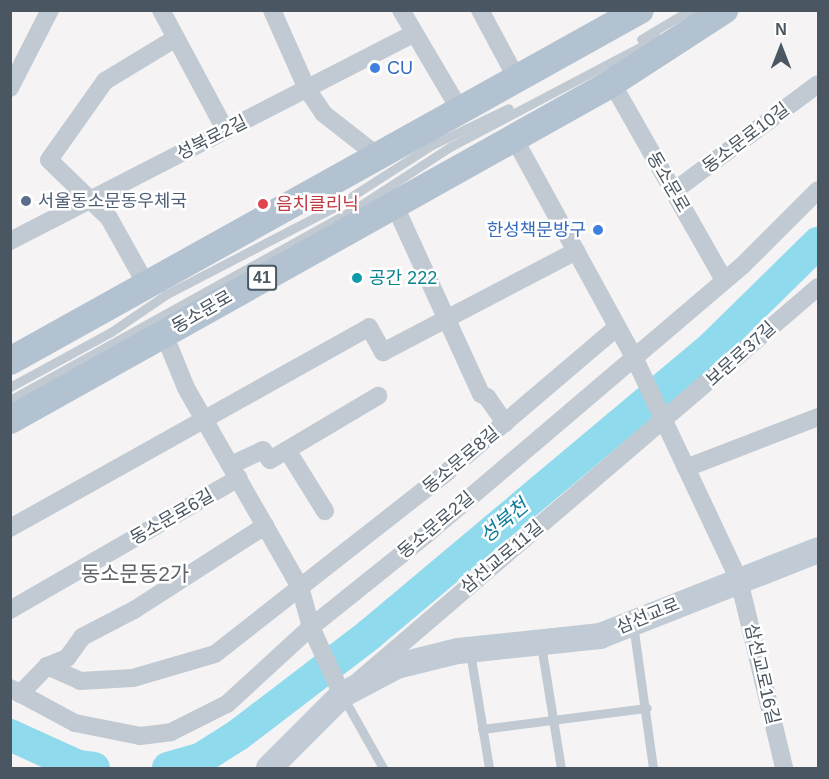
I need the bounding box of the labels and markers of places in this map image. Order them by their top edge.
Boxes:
place label: CU [387,57,413,79]
marker: CU [368,61,382,75]
place label: 서울동소문동우체국 [38,190,187,212]
place label: 음치클리닉 [276,193,359,215]
marker: 서울동소문동우체국 [19,194,33,208]
marker: 음치클리닉 [254,195,272,213]
place label: 한성책문방구 [487,219,586,241]
marker: 한성책문방구 [591,223,605,237]
place label: 공간 222 [369,267,437,289]
marker: 공간 222 [350,271,364,285]

